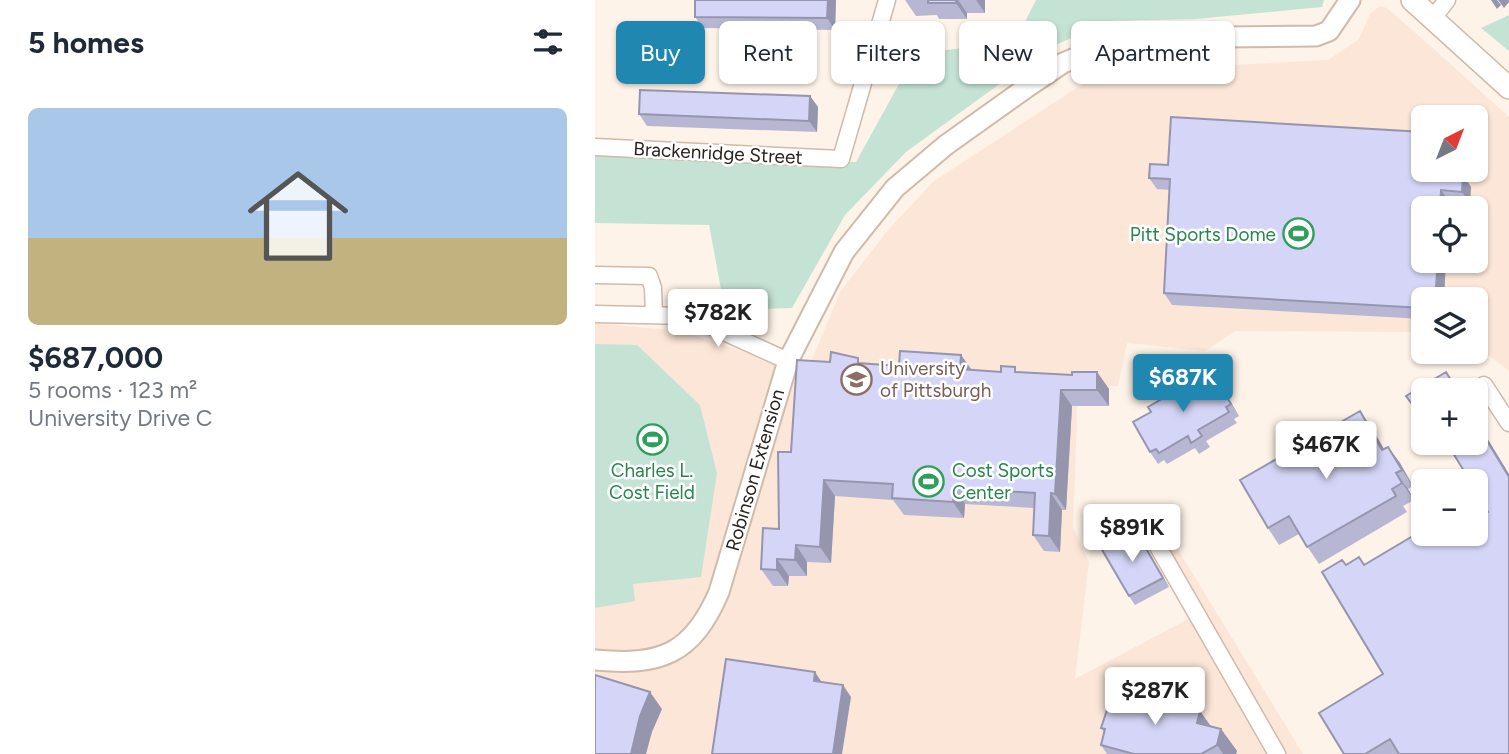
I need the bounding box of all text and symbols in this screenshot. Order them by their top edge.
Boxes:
chip: Buy [616,21,705,84]
chip: Rent [719,21,817,84]
chip: Filters [831,21,945,84]
chip: New [959,21,1057,84]
chip: Apartment [1071,21,1235,84]
icon: filters [529,23,567,61]
text: 5 homes [28,24,144,61]
north arrow [1411,105,1487,182]
map controls [1411,105,1488,546]
street label: Brackenridge Street [633,137,803,169]
icon: home [235,153,361,279]
button: locate [1411,196,1488,273]
sports icon: Pitt Sports Dome [1282,217,1316,251]
place label: Pitt Sports Dome [1130,223,1276,246]
button: layers [1411,287,1488,364]
pin: $782K [669,290,767,349]
text: $782K [684,298,752,326]
text: $687,000 [28,339,163,376]
pin: $687K [1134,354,1232,414]
place label: University of Pittsburgh [880,357,991,402]
school or university icon: University of Pittsburgh [840,362,874,396]
text: $687K [1149,363,1217,391]
text: 5 rooms · 123 m² [28,376,197,404]
button: + [1411,378,1488,455]
street label: Robinson Extension [721,386,789,554]
text: University Drive C [28,404,212,432]
pin: $467K [1277,421,1375,481]
sports icon: Charles L. Cost Field [635,422,669,456]
text: $467K [1292,430,1360,458]
place label: Charles L. Cost Field [609,459,695,504]
place label: Cost Sports Center [952,459,1054,504]
sports icon: Cost Sports Center [912,464,946,498]
button: − [1411,469,1488,546]
pin: $891K [1083,504,1181,564]
text: $891K [1099,513,1165,541]
pin: $287K [1106,668,1204,727]
text: $287K [1121,676,1189,704]

